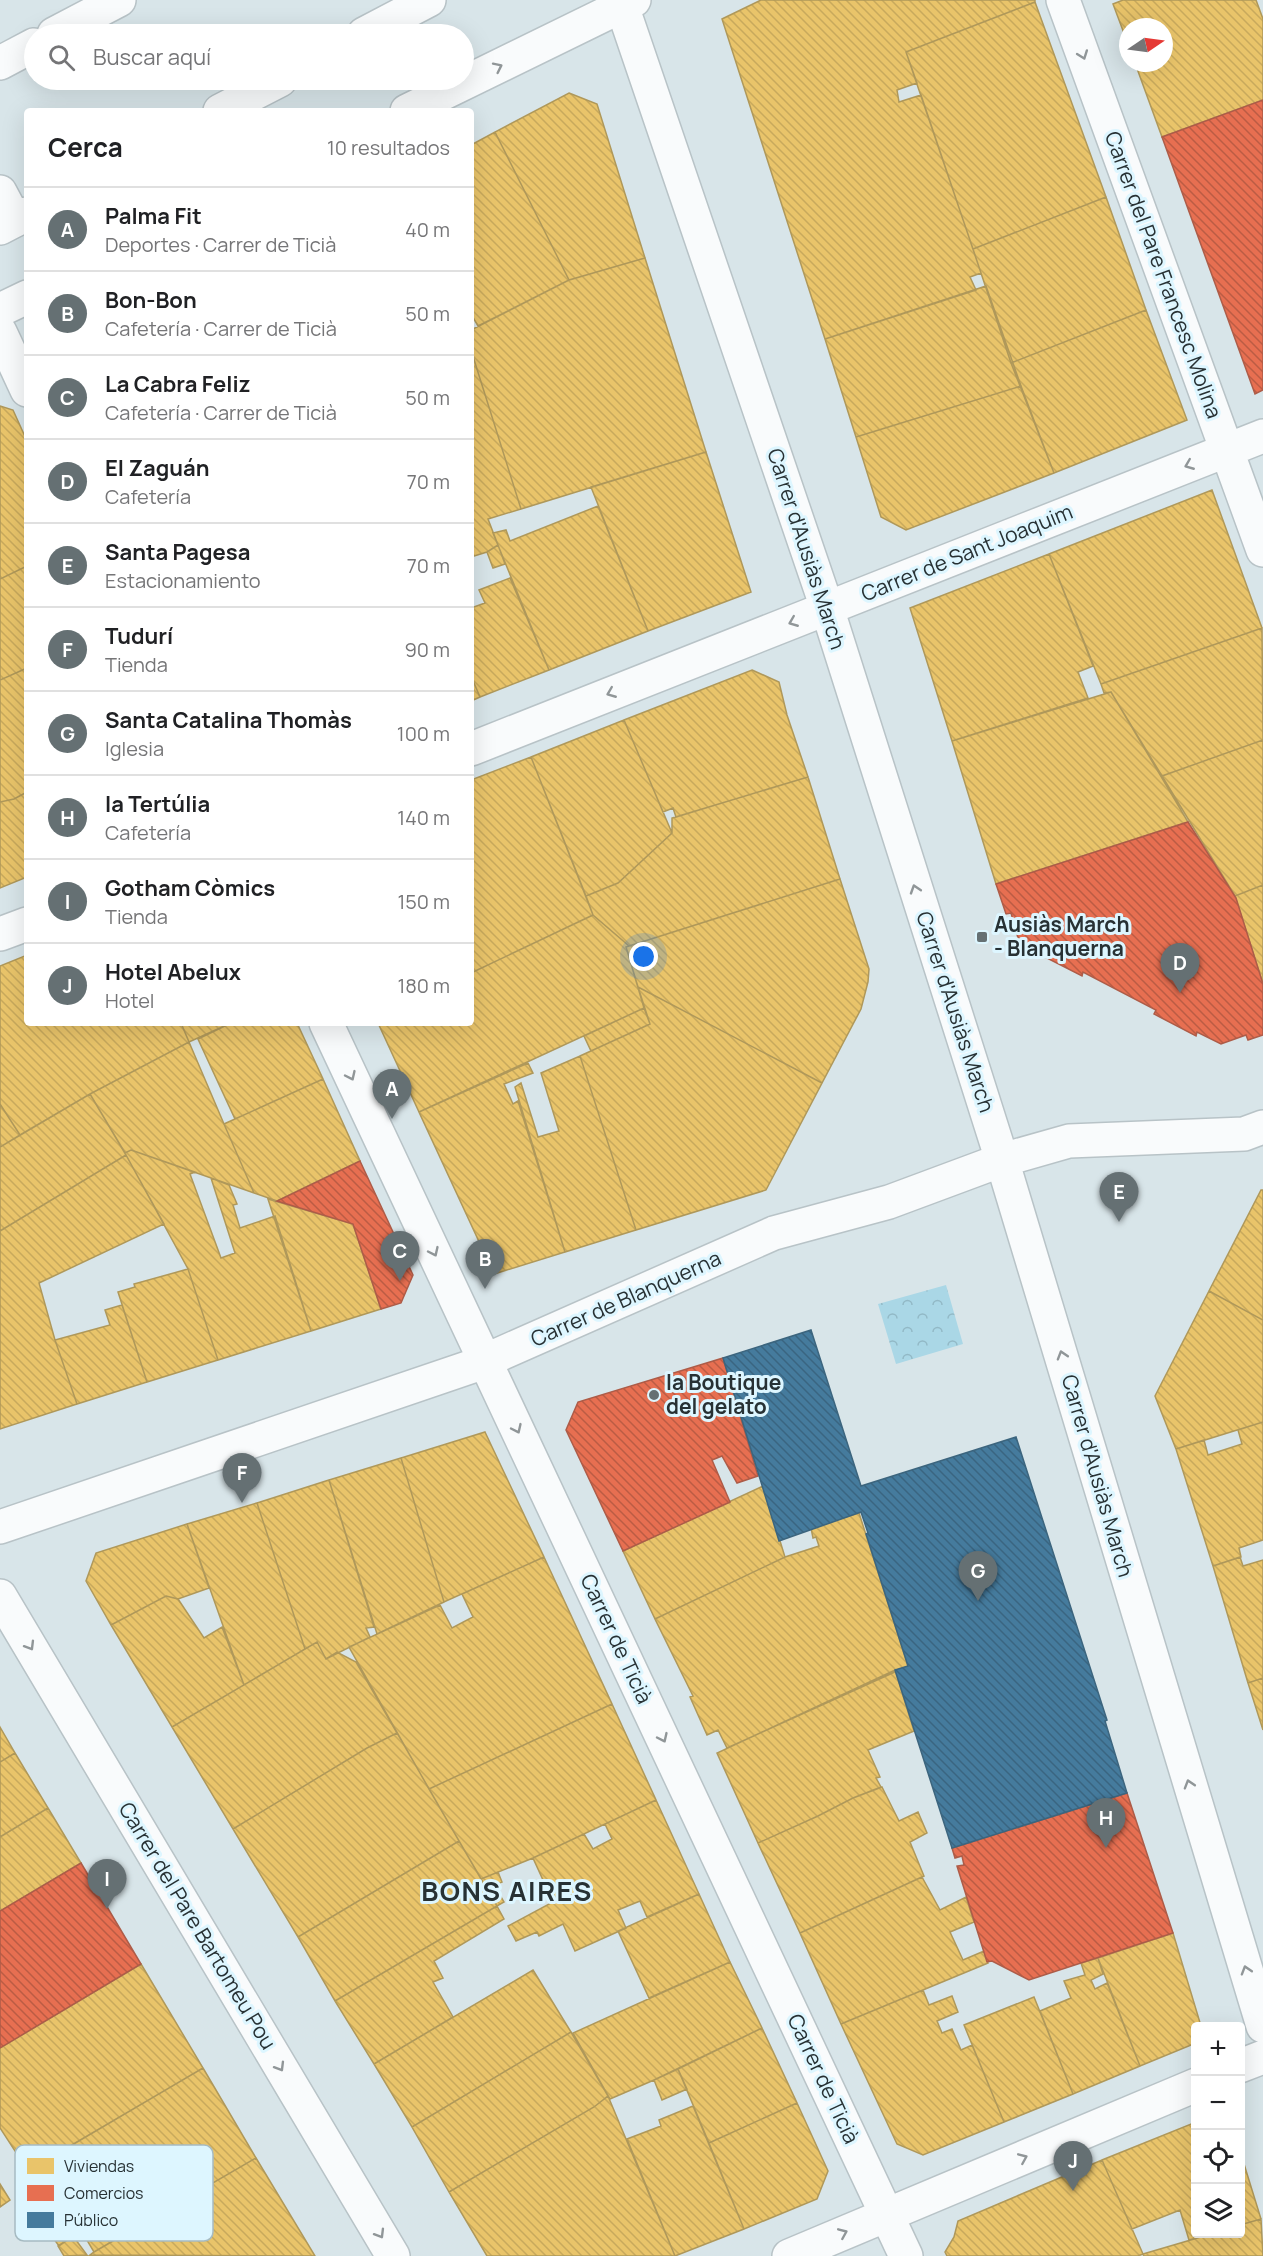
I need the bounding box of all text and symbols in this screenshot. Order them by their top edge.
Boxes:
north arrow [1119,18,1173,72]
search box [24,24,474,90]
icon: search [45,41,78,74]
text: Buscar aquí [93,42,211,72]
one-way arrow [1075,49,1088,60]
one-way arrow [491,62,502,74]
street label: Carrer del Pare Francesc Molina [1099,127,1229,422]
text: Cerca [48,129,123,165]
text: 10 resultados [327,134,450,161]
text: Palma Fit [105,201,202,231]
text: A [61,216,74,243]
text: 40 m [405,216,450,243]
text: Deportes · Carrer de Ticià [105,231,336,258]
text: Bon-Bon [105,285,197,315]
text: B [61,300,74,327]
text: 50 m [405,300,450,327]
text: Cafetería · Carrer de Ticià [105,315,337,342]
text: La Cabra Feliz [105,369,250,399]
text: C [60,384,75,411]
text: 50 m [405,384,450,411]
text: Cafetería · Carrer de Ticià [105,399,337,426]
street label: Carrer d'Ausiàs March [761,445,853,653]
text: El Zaguán [105,453,209,483]
one-way arrow [1184,458,1195,470]
text: D [60,468,75,495]
text: 70 m [407,468,450,495]
text: Cafetería [105,483,191,510]
street label: Carrer de Sant Joaquim [857,497,1077,607]
text: Santa Pagesa [105,537,250,567]
text: E [62,552,73,579]
text: 70 m [407,552,450,579]
text: Estacionamiento [105,567,261,594]
one-way arrow [788,614,799,627]
text: Tudurí [105,621,173,651]
text: F [62,636,73,663]
text: 90 m [404,636,450,663]
text: Tienda [105,651,168,678]
one-way arrow [607,686,618,698]
text: Santa Catalina Thomàs [105,705,352,735]
text: G [60,720,75,747]
text: 100 m [397,720,450,747]
text: Iglesia [105,735,164,762]
text: la Tertúlia [105,789,210,819]
text: H [60,804,75,831]
text: 140 m [397,804,450,831]
text: Cafetería [105,819,191,846]
text: Gotham Còmics [105,873,275,903]
one-way arrow [910,884,923,895]
text: I [65,888,70,915]
text: 150 m [397,888,450,915]
text: Tienda [105,903,168,930]
street label: Carrer d'Ausiàs March [910,908,1002,1116]
place label: Ausiàs March - Blanquerna [994,910,1130,962]
marker: Ausiàs March - Blanquerna [975,930,989,944]
your location [629,942,658,971]
pin: D [1160,944,1200,993]
text: Hotel Abelux [105,957,241,987]
text: J [62,972,73,999]
text: 180 m [397,972,450,999]
text: Hotel [105,987,155,1014]
one-way arrow [343,1069,355,1080]
pin: A [372,1070,412,1119]
pin: E [1100,1172,1138,1222]
pin: C [380,1232,420,1281]
pin: B [466,1240,504,1289]
street label: Carrer de Blanquerna [526,1244,725,1353]
one-way arrow [427,1246,439,1257]
one-way arrow [1057,1350,1069,1361]
place label: la Boutique del gelato [666,1368,781,1420]
street label: Carrer d'Ausiàs March [1056,1371,1140,1580]
marker: la Boutique del gelato [647,1388,661,1402]
one-way arrow [510,1422,522,1433]
pin: F [222,1454,262,1503]
pin: G [958,1552,998,1601]
street label: Carrer de Ticià [575,1569,659,1708]
one-way arrow [23,1640,34,1650]
one-way arrow [655,1732,667,1743]
one-way arrow [1184,1779,1196,1789]
street label: Carrer del Pare Bartomeu Pou [113,1797,283,2054]
pin: H [1086,1798,1126,1848]
pin: I [88,1860,126,1909]
district label: BONS AIRES [421,1872,593,1909]
one-way arrow [1241,1965,1253,1976]
street label: Carrer de Ticià [782,2009,866,2148]
map controls [1191,2022,1245,2238]
button: + [1191,2022,1245,2076]
one-way arrow [273,2061,285,2071]
button: − [1191,2076,1245,2130]
button: locate [1191,2130,1245,2184]
pin: J [1054,2142,1092,2191]
legend [15,2145,213,2241]
one-way arrow [1017,2153,1028,2165]
text: Viviendas [64,2155,134,2177]
text: Comercios [64,2182,144,2204]
button: layers [1191,2184,1245,2238]
text: Público [64,2209,118,2231]
one-way arrow [373,2228,384,2238]
one-way arrow [837,2229,848,2241]

